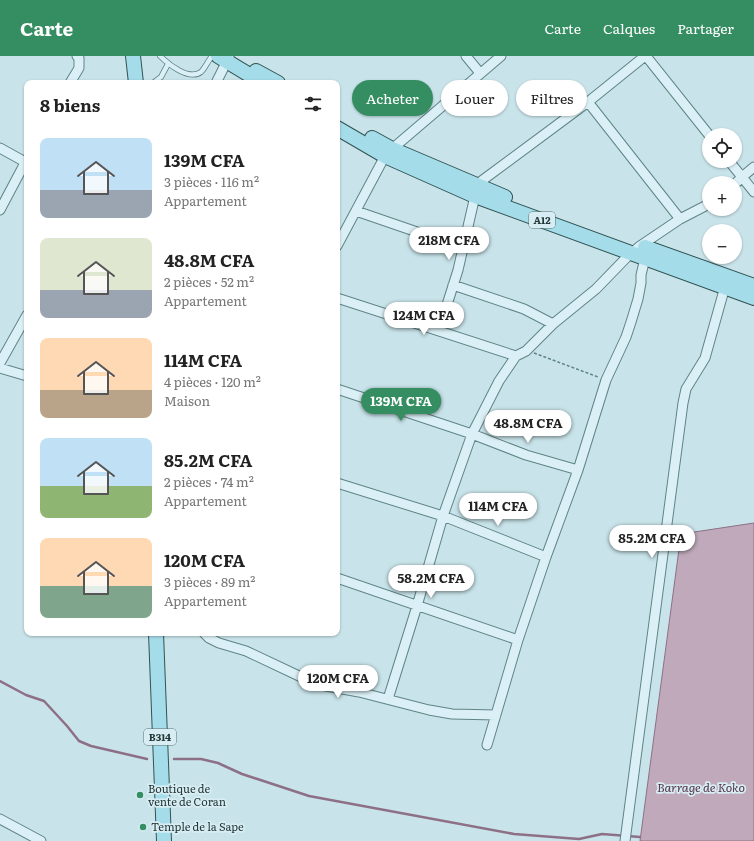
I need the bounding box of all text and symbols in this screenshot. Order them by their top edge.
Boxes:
text: Carte [20,14,73,42]
text: Carte [544,18,581,38]
text: Calques [603,18,655,38]
text: Partager [677,18,734,38]
chip: Acheter [352,80,433,116]
chip: Louer [441,80,508,116]
chip: Filtres [516,80,587,116]
text: 8 biens [40,92,100,117]
icon: filters [302,93,324,115]
map controls [702,128,742,264]
button: locate [702,128,742,168]
text: 139M CFA [164,147,245,172]
icon: home [72,154,120,202]
text: 3 pièces · 116 m² [164,172,259,191]
button: + [702,176,742,216]
text: Appartement [164,191,247,210]
road number: A12 [529,212,555,228]
button: − [702,224,742,264]
pin: 218M CFA [408,227,490,261]
text: 218M CFA [418,230,480,249]
text: 48.8M CFA [164,247,254,272]
icon: home [72,254,120,302]
text: 2 pièces · 52 m² [164,272,254,291]
text: Appartement [164,291,247,310]
pin: 124M CFA [383,302,465,336]
text: 124M CFA [393,305,455,324]
text: 114M CFA [164,347,242,372]
icon: home [72,354,120,402]
text: 4 pièces · 120 m² [164,372,261,391]
pin: 139M CFA [360,388,442,422]
text: Maison [164,391,210,410]
text: 139M CFA [370,391,432,410]
pin: 48.8M CFA [482,410,574,444]
text: 48.8M CFA [493,413,563,432]
text: 85.2M CFA [164,447,252,472]
icon: home [72,454,120,502]
text: 2 pièces · 74 m² [164,472,254,491]
text: Appartement [164,491,247,510]
pin: 114M CFA [457,493,539,527]
text: 114M CFA [468,496,528,515]
pin: 85.2M CFA [606,525,698,559]
text: 85.2M CFA [618,528,686,547]
text: 120M CFA [164,547,245,572]
icon: home [72,554,120,602]
pin: 58.2M CFA [385,565,477,599]
text: 58.2M CFA [397,568,465,587]
text: 3 pièces · 89 m² [164,572,255,591]
text: Appartement [164,591,247,610]
pin: 120M CFA [297,665,379,699]
text: 120M CFA [307,668,369,687]
road number: B314 [144,729,176,745]
water label: Barrage de Koko [657,778,745,796]
place label: Boutique de vente de Coran [148,780,226,809]
marker: Boutique de vente de Coran [135,790,145,800]
place label: Temple de la Sape [151,818,244,834]
marker: Temple de la Sape [138,822,148,832]

